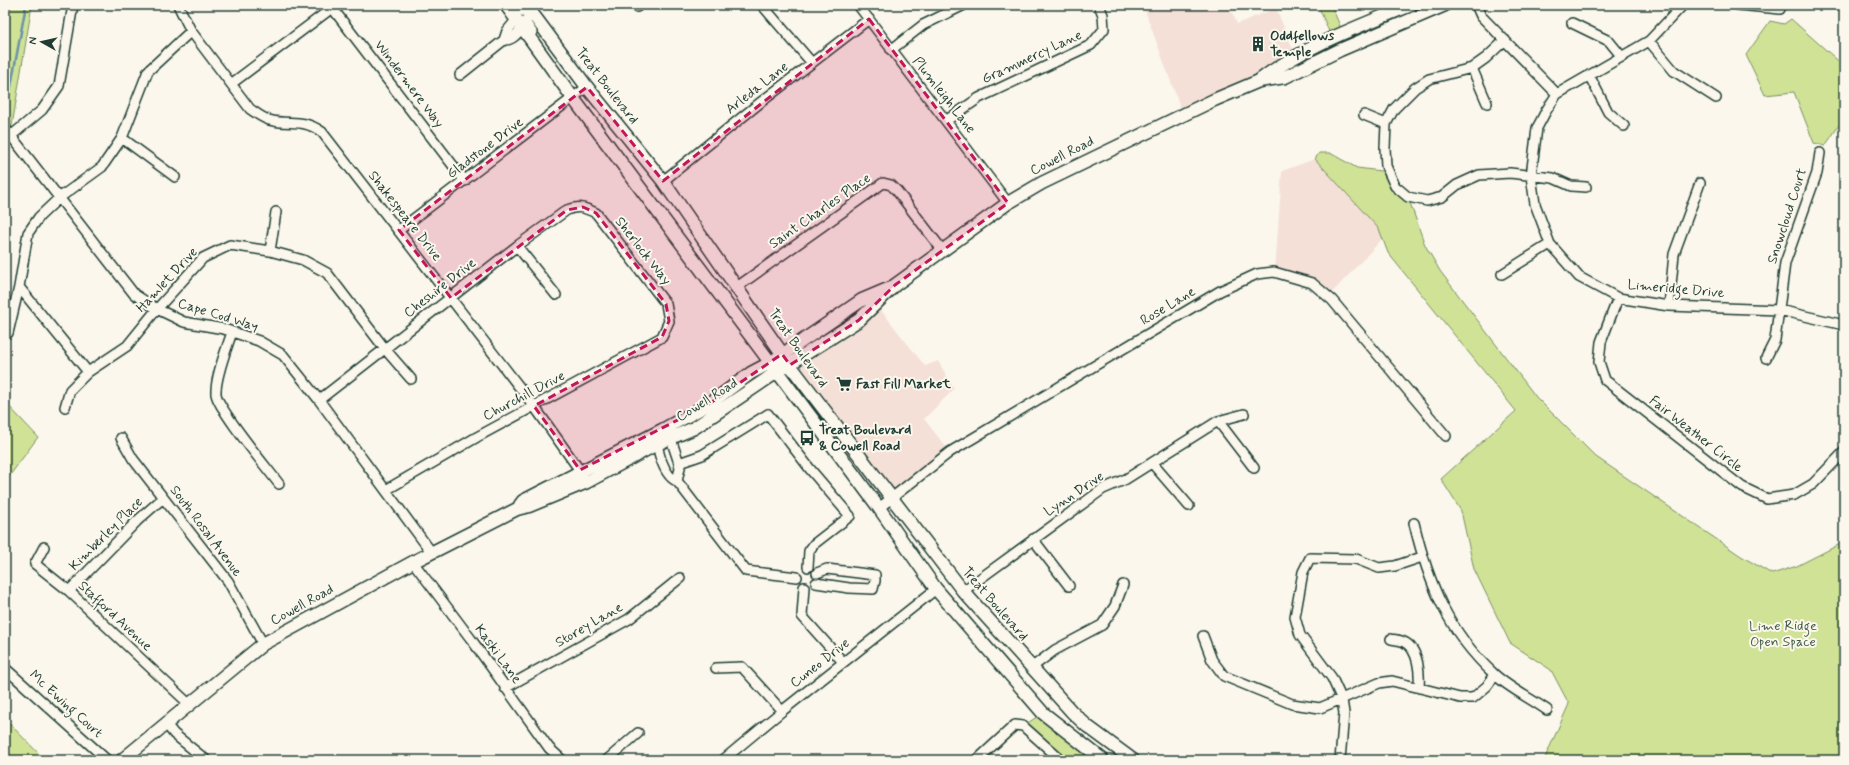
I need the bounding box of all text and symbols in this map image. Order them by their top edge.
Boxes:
north arrow [22,22,62,62]
street label: Grammercy Lane [979,26,1085,88]
place label: Oddfellows Temple [1270,27,1335,61]
building icon: Oddfellows Temple [1249,35,1267,53]
text: N [26,36,41,45]
street label: Windermere Way [370,37,448,131]
street label: Treat Boulevard [571,44,643,128]
street label: Plumleigh Lane [908,53,980,137]
street label: Arleda Lane [722,58,792,118]
street label: Gladstone Drive [443,113,527,183]
street label: Cowell Road [1027,132,1097,180]
street label: Snowcloud Court [1763,166,1811,266]
street label: Shakespeare Drive [364,167,446,265]
street label: Saint Charles Place [766,169,874,253]
street label: Sherlock Way [611,213,675,289]
street label: Hamlet Drive [132,244,202,316]
street label: Cheshire Drive [400,254,480,322]
street label: Limeridge Drive [1627,276,1726,304]
street label: Rose Lane [1137,282,1199,329]
street label: Cape Cod Way [176,294,260,336]
street label: Treat Boulevard [764,305,832,391]
street label: Churchill Drive [480,367,568,425]
street label: Cowell Road [673,374,741,426]
supermarket icon: Fast Fill Market [835,375,853,393]
place label: Fast Fill Market [856,375,952,393]
street label: Fair Weather Circle [1645,392,1747,477]
place label: Treat Boulevard & Cowell Road [819,421,911,455]
bus stop icon: Treat Boulevard & Cowell Road [798,429,816,447]
street label: Lynn Drive [1041,467,1107,521]
street label: South Rosal Avenue [166,482,246,580]
street label: Kimberley Place [65,493,147,575]
street label: Treat Boulevard [958,563,1032,645]
street label: Stafford Avenue [73,577,156,657]
street label: Cowell Road [267,580,337,630]
street label: Storey Lane [552,598,626,652]
park label: Lime Ridge Open Space [1749,617,1817,651]
street label: Kaski Lane [470,621,526,687]
street label: Cuneo Drive [787,634,853,692]
street label: Mc Ewing Court [24,666,107,743]

